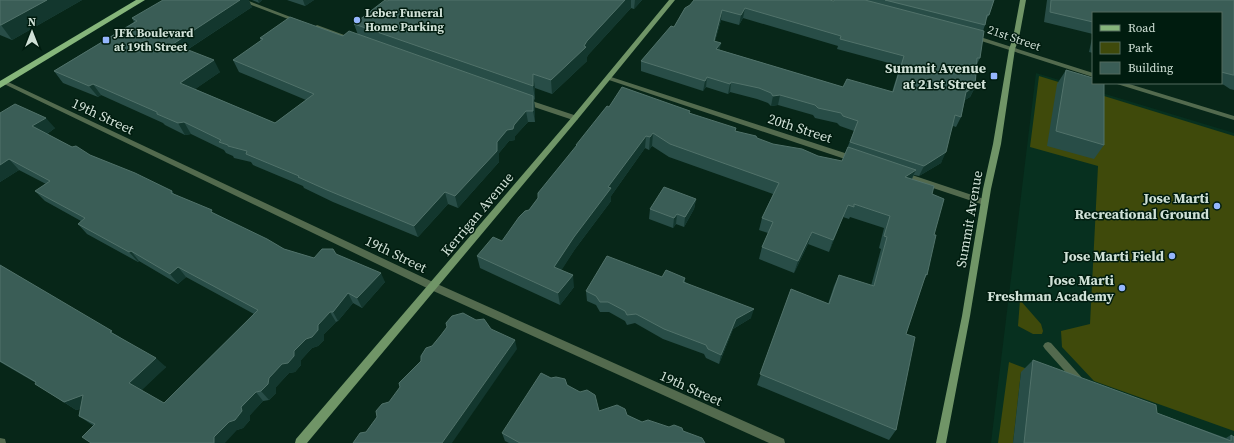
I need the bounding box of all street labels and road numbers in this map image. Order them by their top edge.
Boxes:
street label: 21st Street [985,21,1043,55]
street label: 19th Street [69,93,138,139]
street label: 20th Street [765,108,835,148]
street label: Kerrigan Avenue [436,168,518,260]
street label: Summit Avenue [951,169,987,269]
street label: 19th Street [362,230,431,278]
street label: 19th Street [657,365,726,411]

